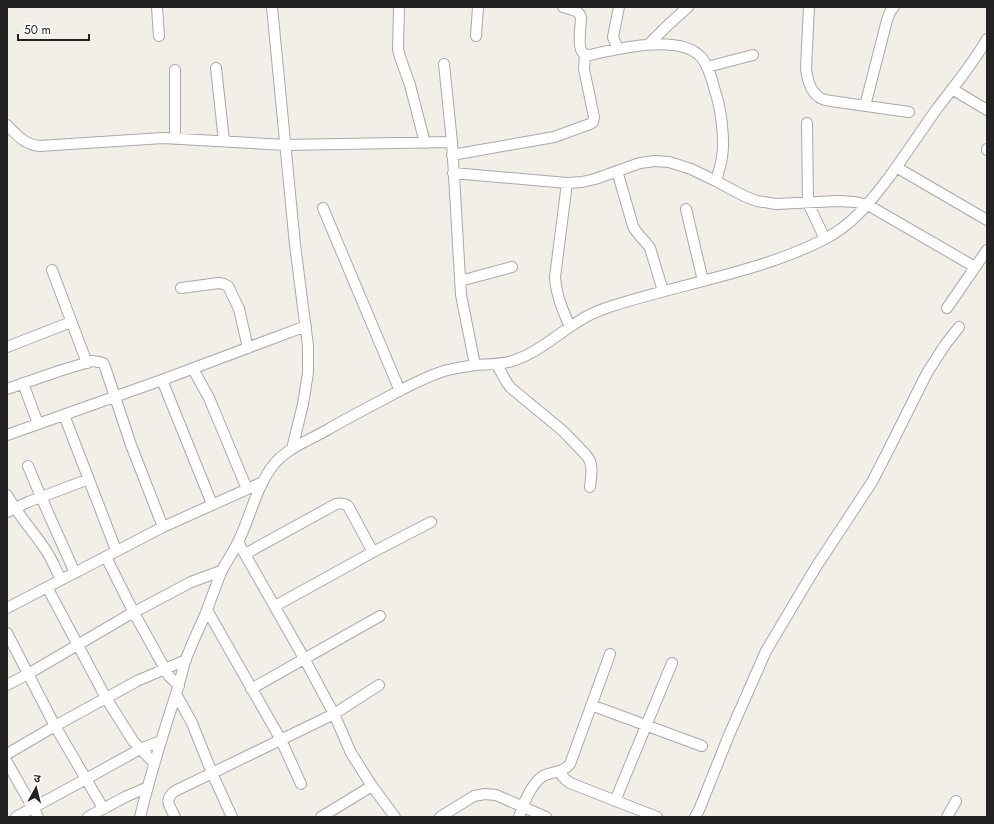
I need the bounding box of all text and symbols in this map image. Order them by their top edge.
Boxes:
scale bar [18,16,89,42]
text: 50 m [24,21,51,39]
north arrow [16,768,56,808]
text: उ [33,770,42,786]

